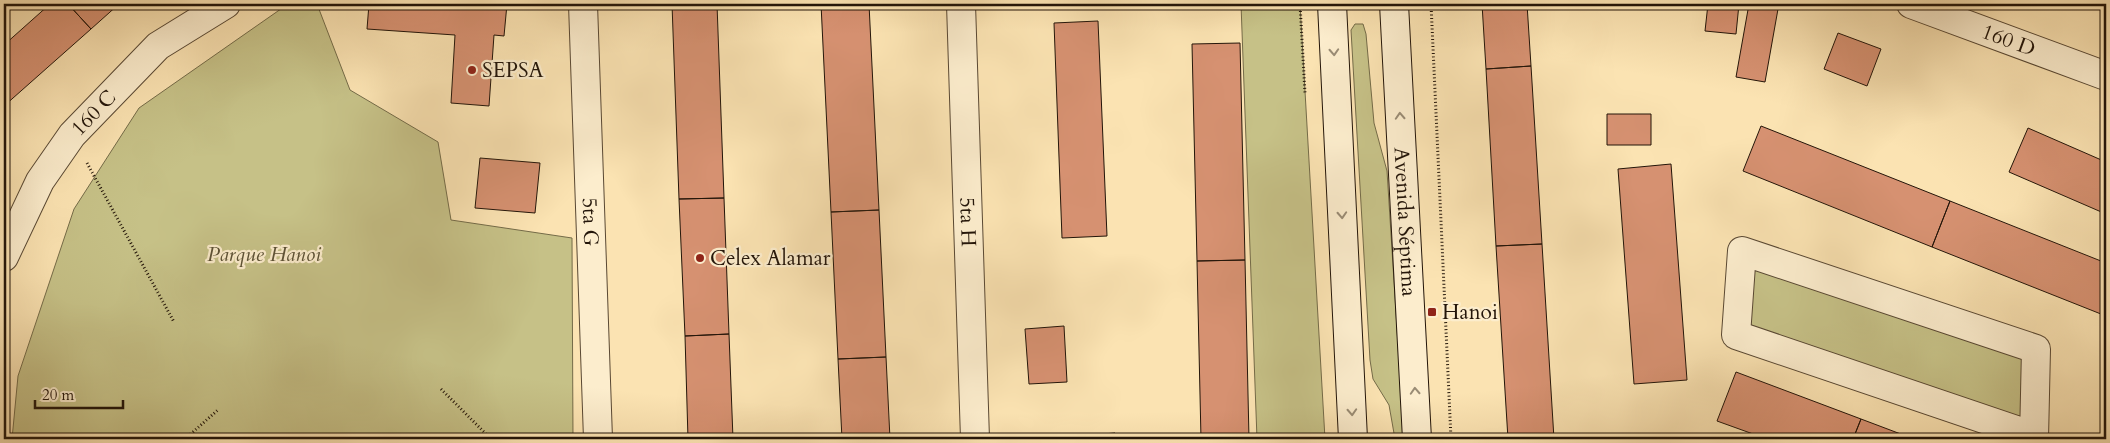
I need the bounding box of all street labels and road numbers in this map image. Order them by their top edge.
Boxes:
street label: 160 D [1978,17,2039,63]
street label: 160 C [64,83,123,142]
street label: Avenida Séptima [1387,146,1424,297]
street label: 5ta G [575,197,606,247]
street label: 5ta H [953,197,983,247]

